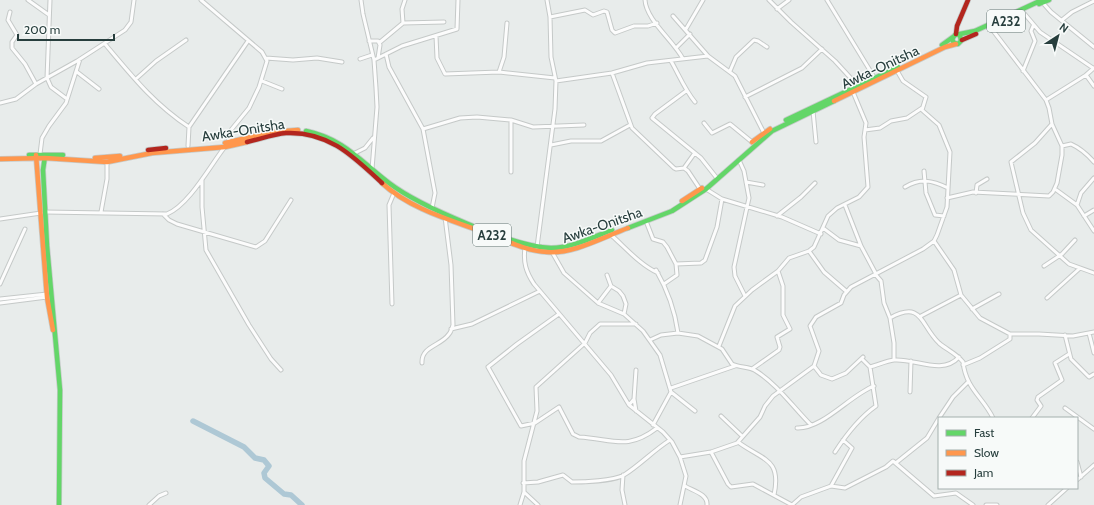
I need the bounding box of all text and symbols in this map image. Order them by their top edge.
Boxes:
road number: A232 [987,10,1025,32]
scale bar [18,16,114,42]
north arrow [1038,16,1078,56]
text: N [1057,20,1071,36]
text: 200 m [24,22,60,37]
street label: Awka-Onitsha [838,41,922,93]
street label: Awka-Onitsha [200,115,286,145]
street label: Awka-Onitsha [560,203,645,247]
road number: A232 [473,224,511,246]
legend [938,417,1078,489]
text: Fast [974,425,994,440]
text: Slow [974,445,999,460]
text: Jam [973,465,993,480]

